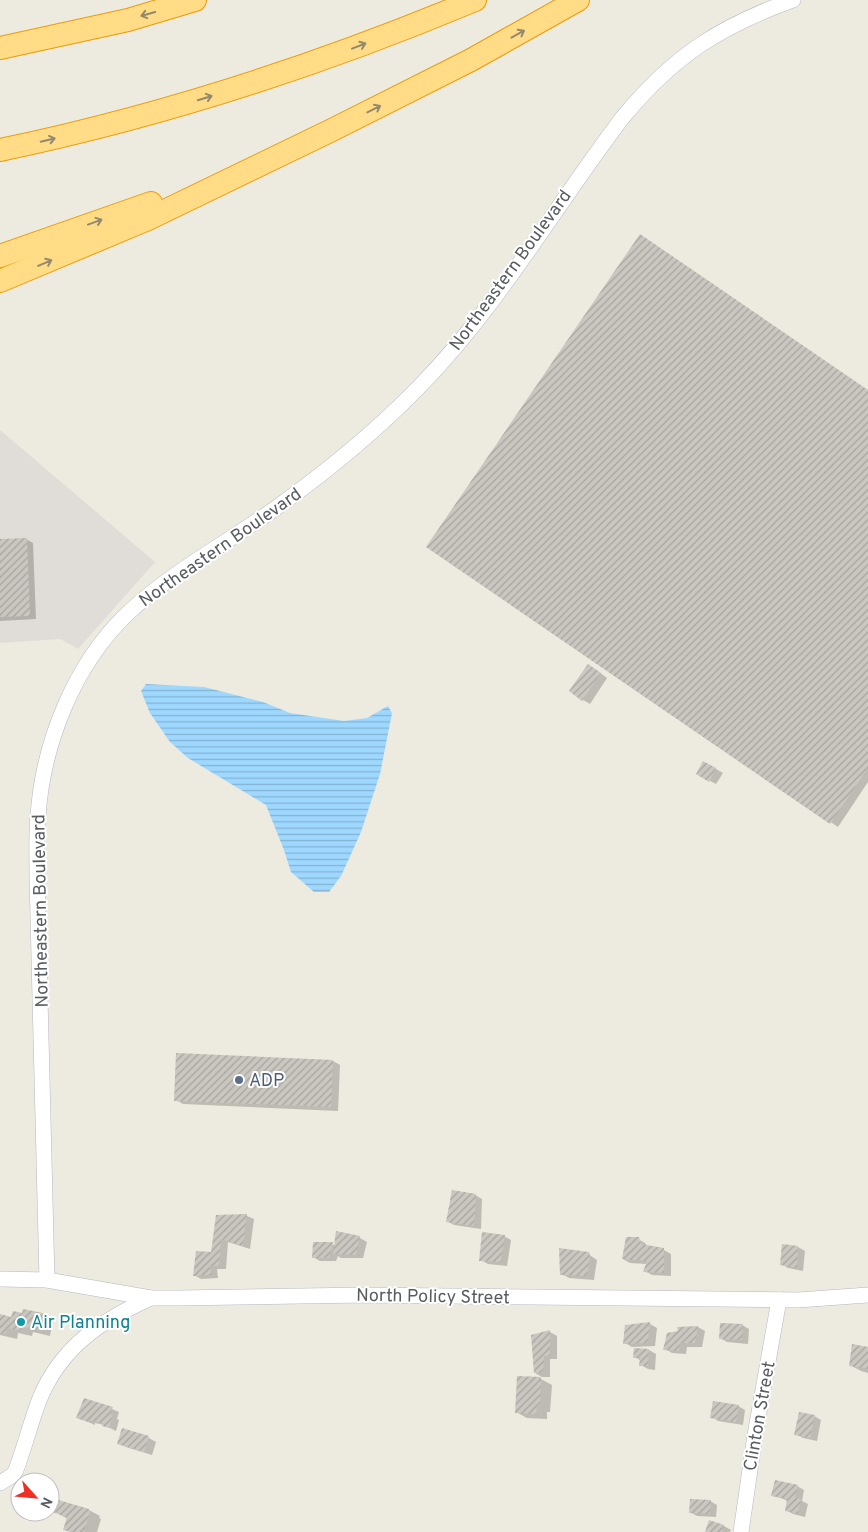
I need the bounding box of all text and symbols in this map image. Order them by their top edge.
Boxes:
one-way arrow [140,9,156,19]
one-way arrow [510,29,525,38]
one-way arrow [350,41,366,50]
one-way arrow [196,92,212,102]
one-way arrow [366,104,381,113]
one-way arrow [39,135,55,144]
street label: Northeastern Boulevard [445,186,577,356]
one-way arrow [87,217,103,226]
one-way arrow [37,257,52,267]
street label: Northeastern Boulevard [135,483,307,613]
street label: Northeastern Boulevard [28,814,55,1008]
place label: ADP [249,1070,284,1093]
marker: ADP [233,1074,245,1086]
street label: North Policy Street [356,1285,510,1310]
place label: Air Planning [31,1312,130,1335]
marker: Air Planning [15,1316,27,1328]
street label: Clinton Street [739,1359,781,1473]
north arrow [10,1472,60,1522]
text: N [35,1494,55,1511]

